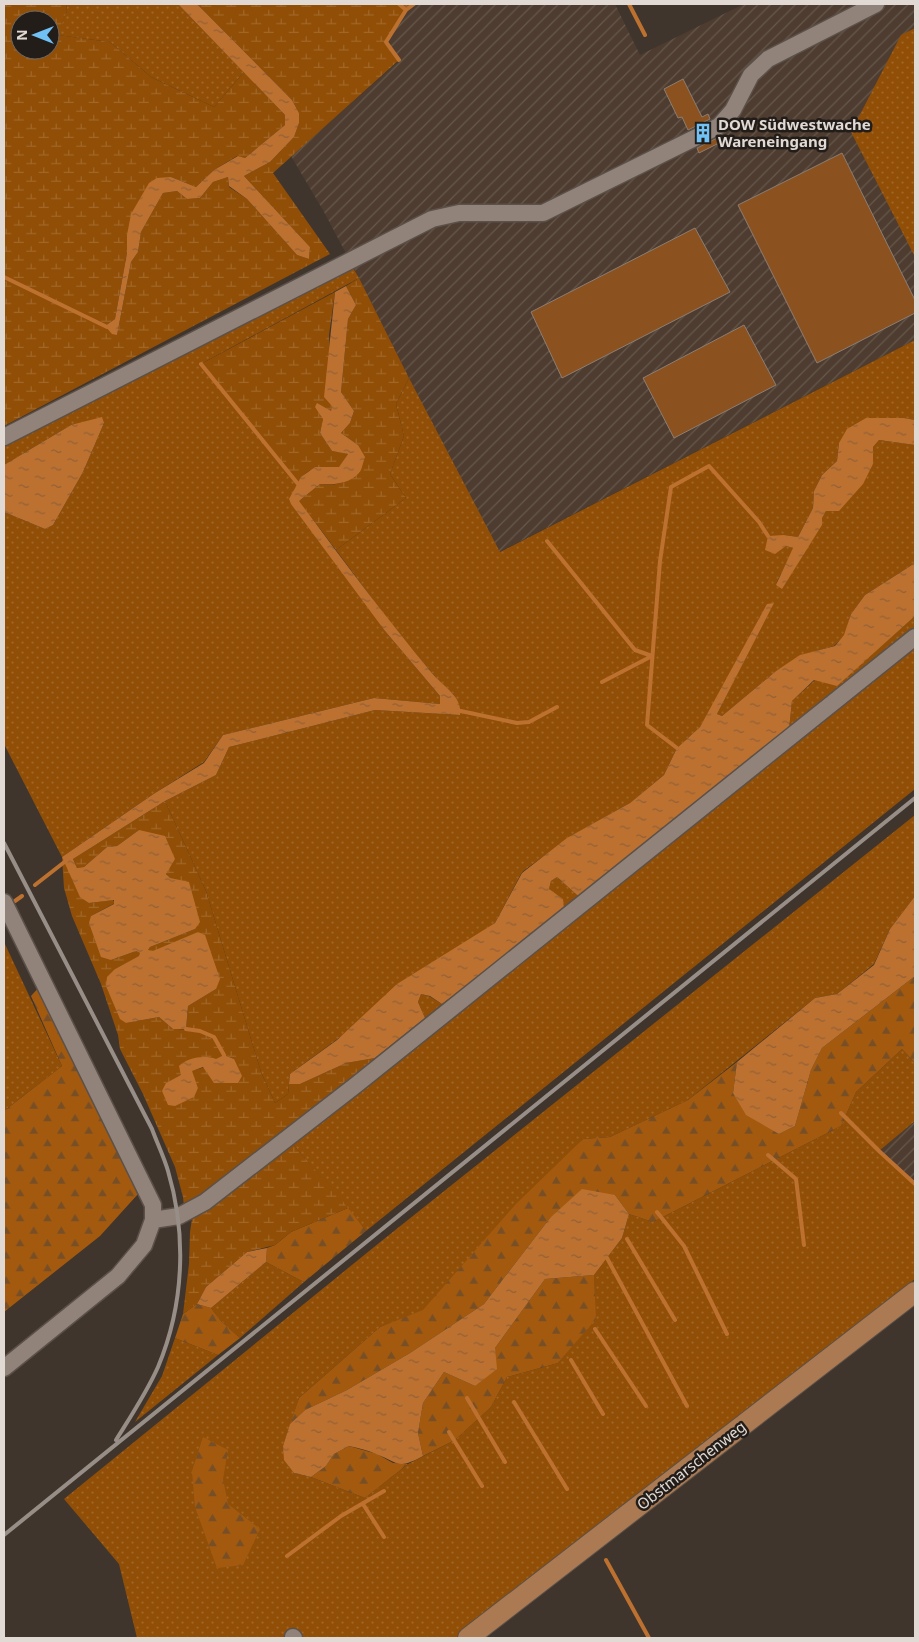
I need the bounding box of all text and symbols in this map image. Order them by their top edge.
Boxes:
north arrow [10,10,60,60]
text: N [12,29,31,41]
place label: DOW Südwestwache Wareneingang [718,114,871,151]
building icon: DOW Südwestwache Wareneingang [692,122,714,144]
street label: Obstmarschenweg [632,1416,750,1514]

